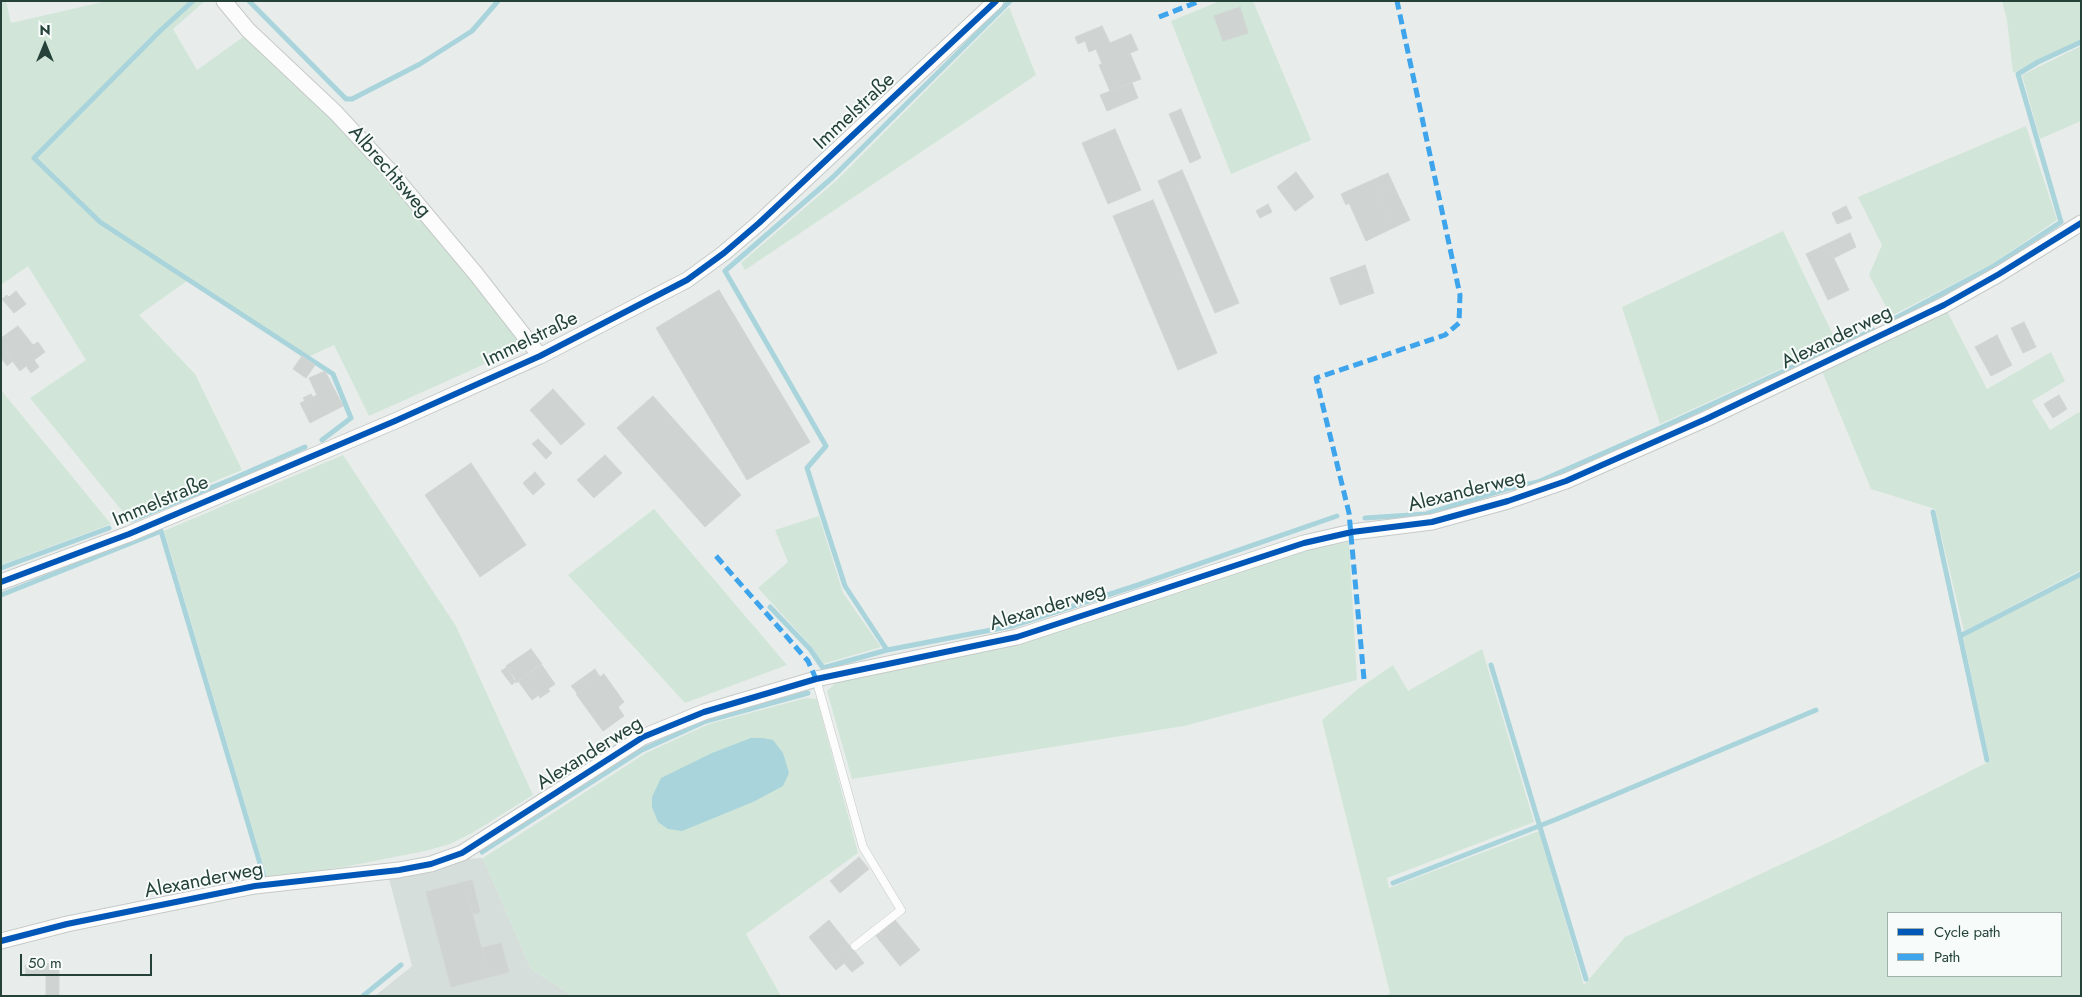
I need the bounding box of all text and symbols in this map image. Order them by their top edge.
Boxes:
north arrow [20,20,70,70]
text: N [39,20,51,40]
street label: Immelstraße [810,68,900,156]
street label: Albrechtsweg [343,121,435,223]
street label: Alexanderweg [1778,301,1896,375]
street label: Immelstraße [480,307,582,373]
street label: Alexanderweg [1406,466,1528,518]
street label: Immelstraße [109,471,213,533]
street label: Alexanderweg [987,579,1109,637]
street label: Alexanderweg [533,712,647,796]
street label: Alexanderweg [143,858,265,904]
legend [1887,912,2062,977]
text: Cycle path [1934,921,2001,943]
scale bar [22,944,155,976]
text: Path [1934,946,1960,968]
text: 50 m [28,952,62,974]

